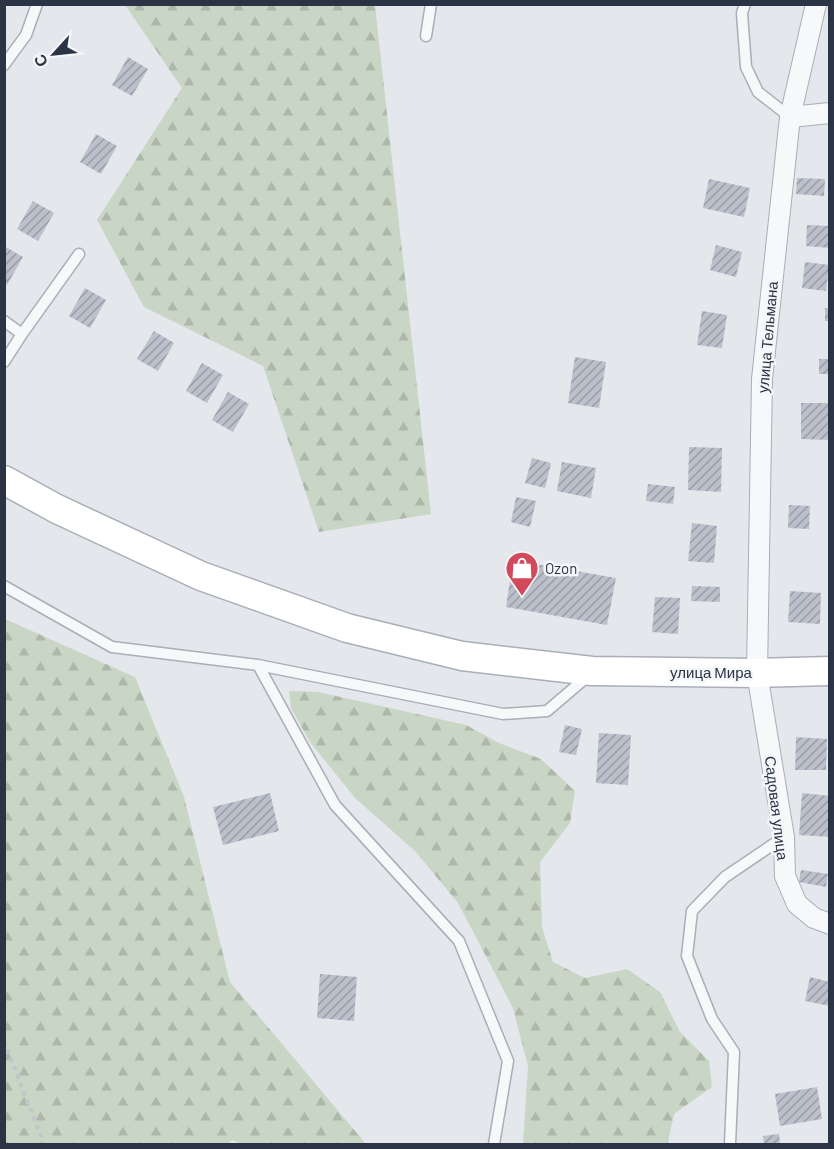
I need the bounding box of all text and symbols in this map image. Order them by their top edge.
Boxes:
north arrow [24,24,84,84]
text: С [29,51,51,71]
street label: улица Тельмана [753,280,781,394]
shop icon: Ozon [504,550,540,597]
place label: Ozon [545,559,577,577]
street label: улица Мира [670,663,753,681]
street label: Садовая улица [762,755,792,862]

